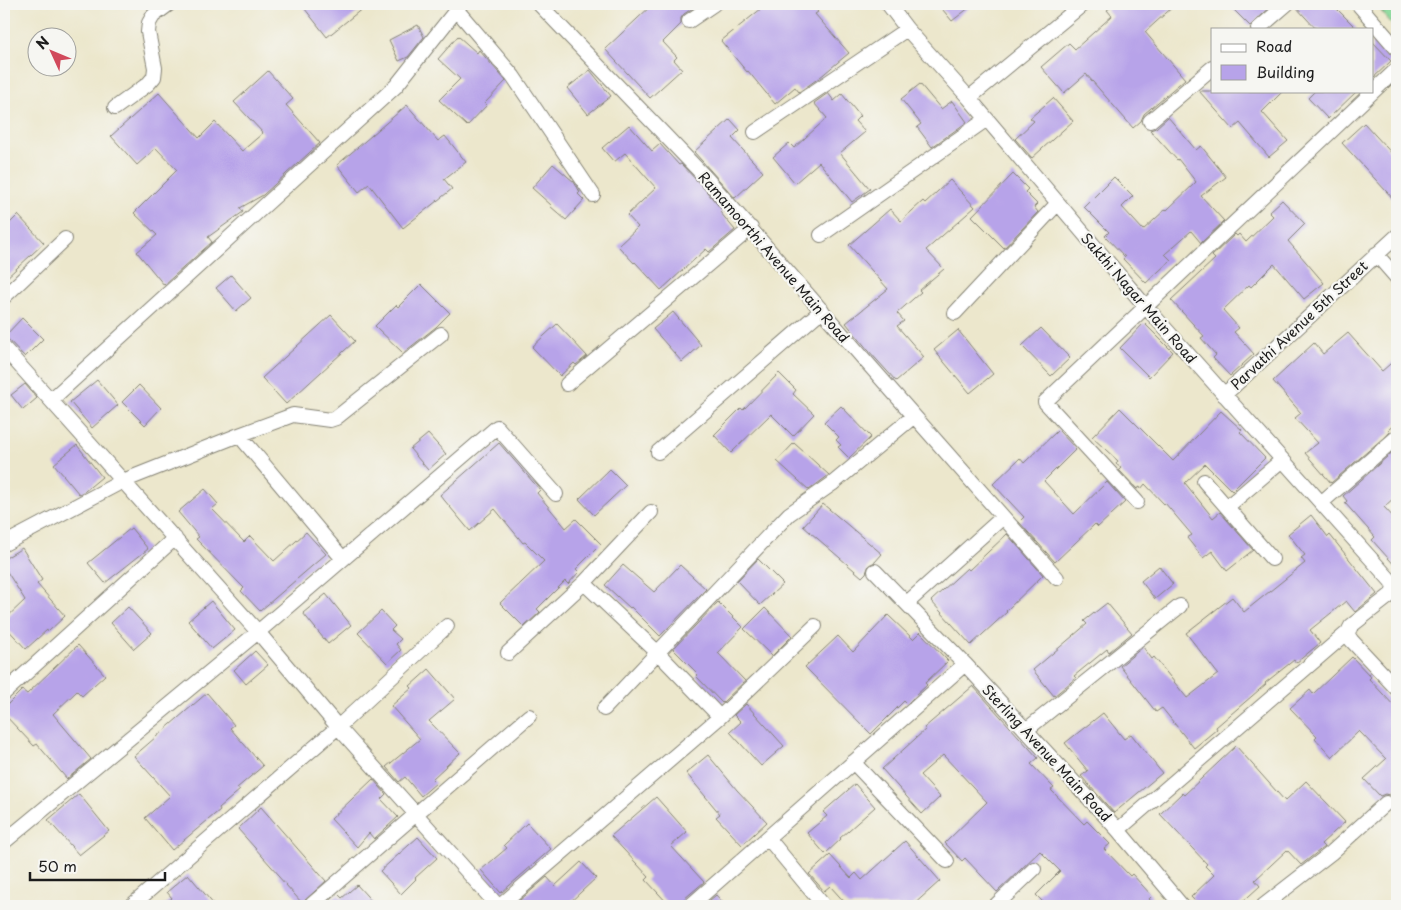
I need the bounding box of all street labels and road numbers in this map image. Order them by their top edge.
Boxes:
street label: Ramamoorthi Avenue Main Road [694,167,854,347]
street label: Sakthi Nagar Main Road [1076,228,1202,368]
street label: Parvathi Avenue 5th Street [1226,255,1372,394]
street label: Sterling Avenue Main Road [978,680,1116,826]

